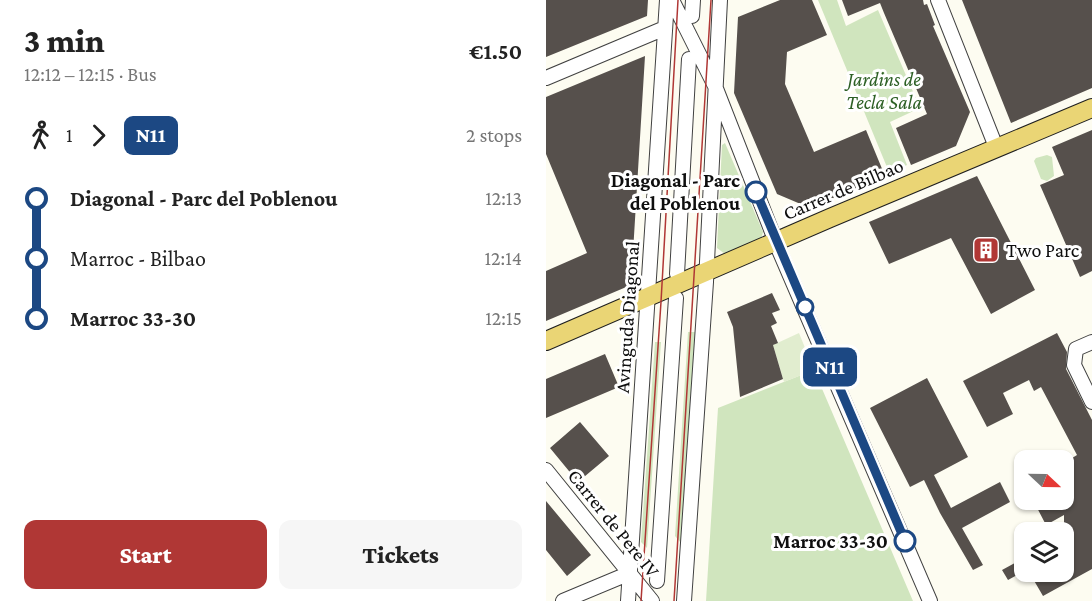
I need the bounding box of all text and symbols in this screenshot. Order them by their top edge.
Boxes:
text: 3 min [24,22,105,59]
text: €1.50 [469,39,522,64]
text: 12:12 – 12:15 · Bus [24,63,157,85]
park label: Jardins de Tecla Sala [844,68,922,113]
icon: walk [24,119,57,152]
icon: forward [82,119,115,152]
text: N11 [136,123,166,147]
text: 1 [66,124,73,146]
text: 2 stops [466,124,522,146]
street label: Carrer de Bilbao [780,154,906,224]
place label: Diagonal - Parc del Poblenou [611,169,741,214]
marker: Diagonal - Parc del Poblenou [745,181,767,203]
text: Diagonal - Parc del Poblenou [70,186,338,211]
text: 12:13 [485,187,522,209]
building icon: Two Parc [971,235,1001,265]
place label: Two Parc [1006,239,1080,261]
street label: Avinguda Diagonal [611,240,644,394]
text: Marroc - Bilbao [70,246,206,271]
text: 12:14 [484,247,522,269]
unlabelled marker [796,298,814,316]
text: Marroc 33-30 [70,306,196,331]
text: 12:15 [485,307,522,329]
line badge: N11 [796,348,864,386]
text: N11 [815,355,845,379]
north arrow [1014,450,1074,510]
map controls [1014,450,1074,582]
street label: Carrer de Pere IV [564,465,665,582]
button: Start [24,520,267,589]
button: Tickets [279,520,522,589]
button: layers [1014,522,1074,582]
place label: Marroc 33-30 [773,530,888,552]
marker: Marroc 33-30 [894,530,916,552]

